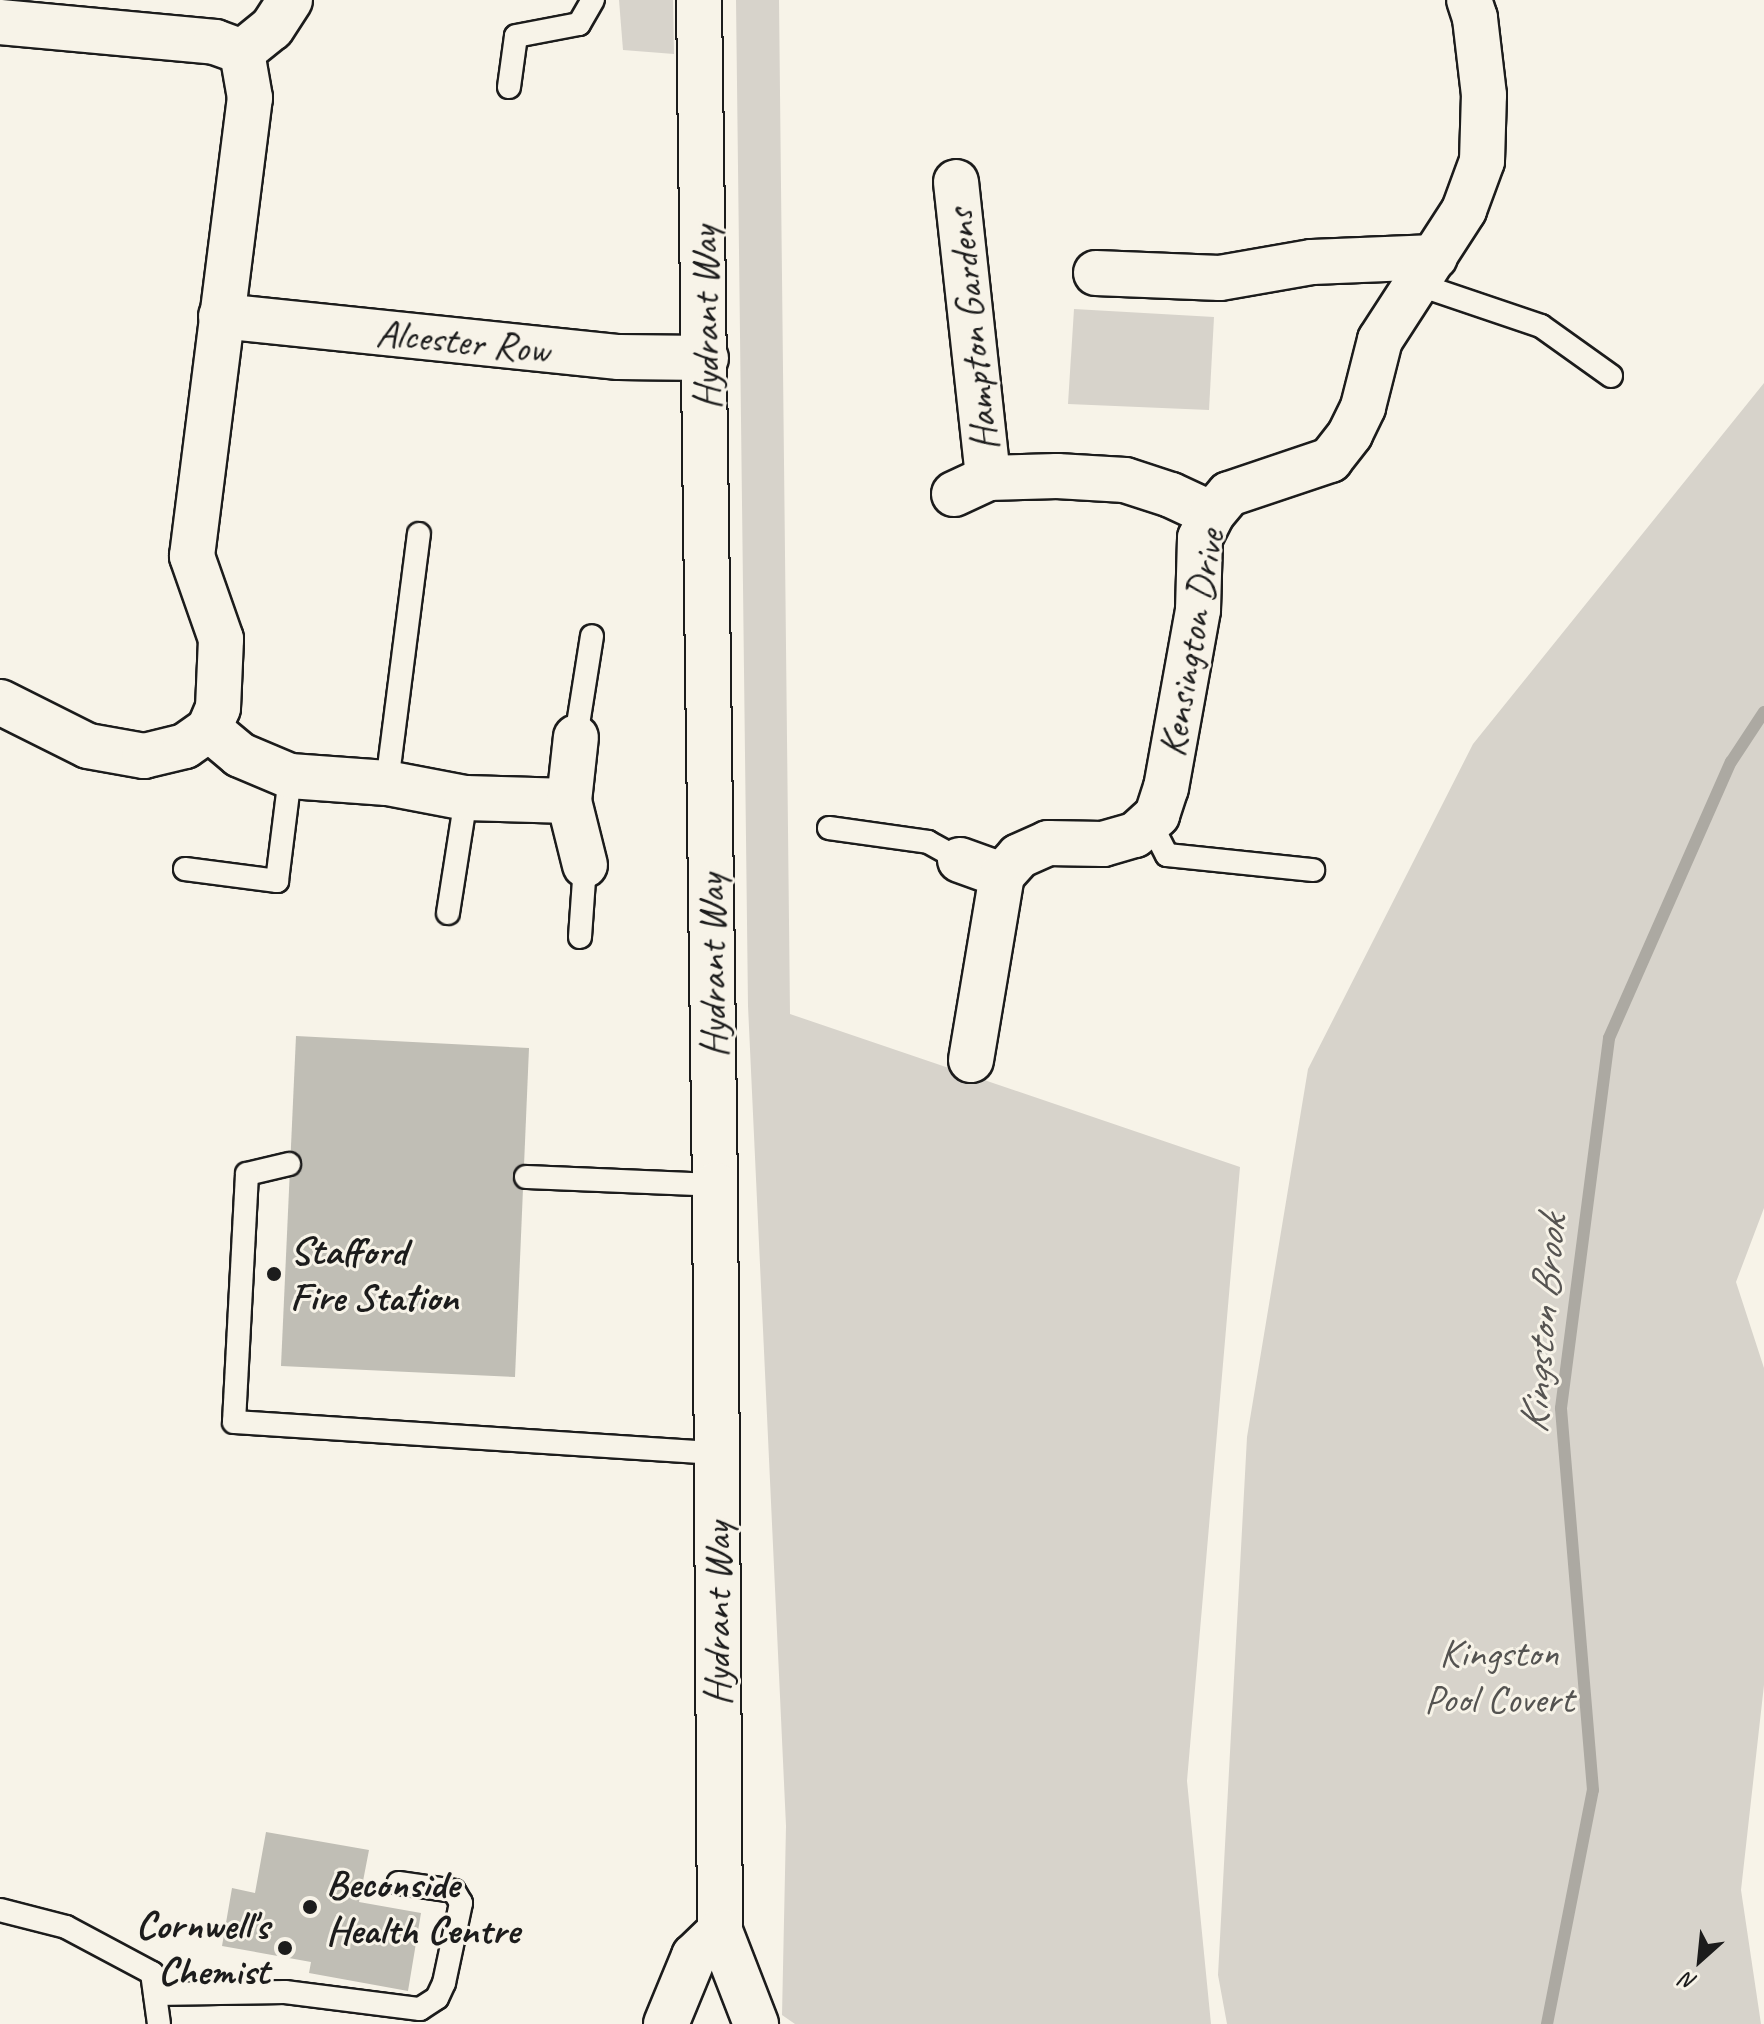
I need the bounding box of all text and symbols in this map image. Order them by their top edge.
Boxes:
street label: Hampton Gardens [935,206,1009,454]
street label: Hydrant Way [679,225,731,411]
street label: Alcester Row [374,308,552,374]
street label: Kensington Drive [1147,526,1235,760]
street label: Hydrant Way [686,873,738,1059]
water label: Kingston Brook [1508,1215,1578,1435]
place label: Stafford Fire Station [290,1227,460,1321]
marker: Stafford Fire Station [265,1265,283,1283]
street label: Hydrant Way [693,1522,741,1706]
park label: Kingston Pool Covert [1424,1629,1574,1723]
place label: Beconside Health Centre [326,1860,519,1954]
marker: Beconside Health Centre [301,1898,319,1916]
place label: Cornwell's Chemist [136,1901,269,1995]
north arrow [1660,1920,1740,2000]
marker: Cornwell's Chemist [276,1939,294,1957]
text: N [1677,1966,1702,1997]

